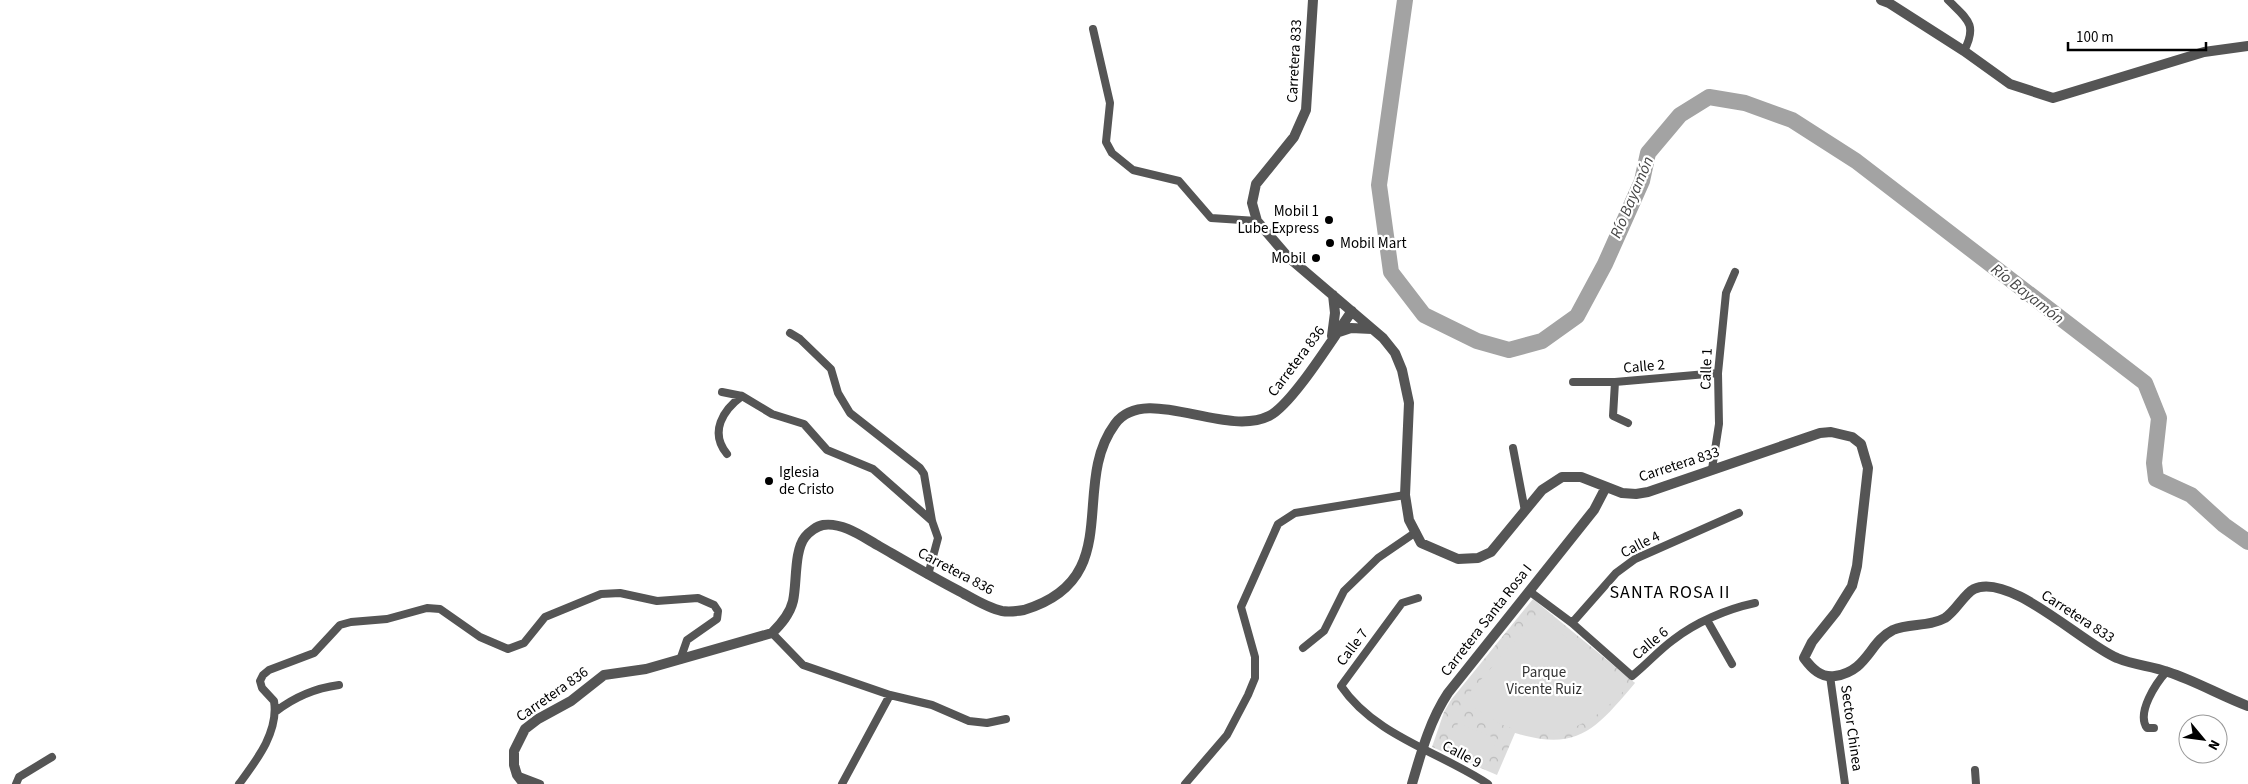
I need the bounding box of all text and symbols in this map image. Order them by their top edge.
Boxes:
street label: Carretera 833 [1282,19,1307,103]
scale bar [2068,20,2206,52]
text: 100 m [2076,27,2114,48]
water label: Río Bayamón [1605,153,1659,242]
place label: Mobil 1 Lube Express [1237,201,1319,239]
marker: Mobil 1 Lube Express [1323,214,1335,226]
place label: Mobil Mart [1340,233,1407,254]
marker: Mobil Mart [1324,237,1336,249]
place label: Mobil [1271,248,1306,269]
marker: Mobil [1310,252,1322,264]
water label: Río Bayamón [1986,258,2068,329]
street label: Carretera 836 [1263,322,1330,401]
street label: Calle 1 [1695,348,1718,390]
street label: Calle 2 [1622,354,1666,379]
street label: Carretera 833 [1636,442,1722,487]
place label: Iglesia de Cristo [779,462,834,500]
marker: Iglesia de Cristo [763,475,775,487]
street label: Calle 4 [1617,525,1664,563]
street label: Carretera 836 [914,543,998,600]
street label: Carretera Santa Rosa I [1436,560,1537,681]
district label: SANTA ROSA II [1610,580,1730,605]
street label: Carretera 833 [2037,585,2119,648]
street label: Calle 6 [1628,622,1673,665]
street label: Calle 7 [1331,624,1373,670]
street label: Carretera 836 [512,662,593,727]
park label: Parque Vicente Ruiz [1506,662,1582,700]
street label: Sector Chinea [1835,684,1868,772]
north arrow [2178,714,2228,764]
street label: Calle 9 [1438,735,1485,773]
text: N [2202,736,2224,754]

